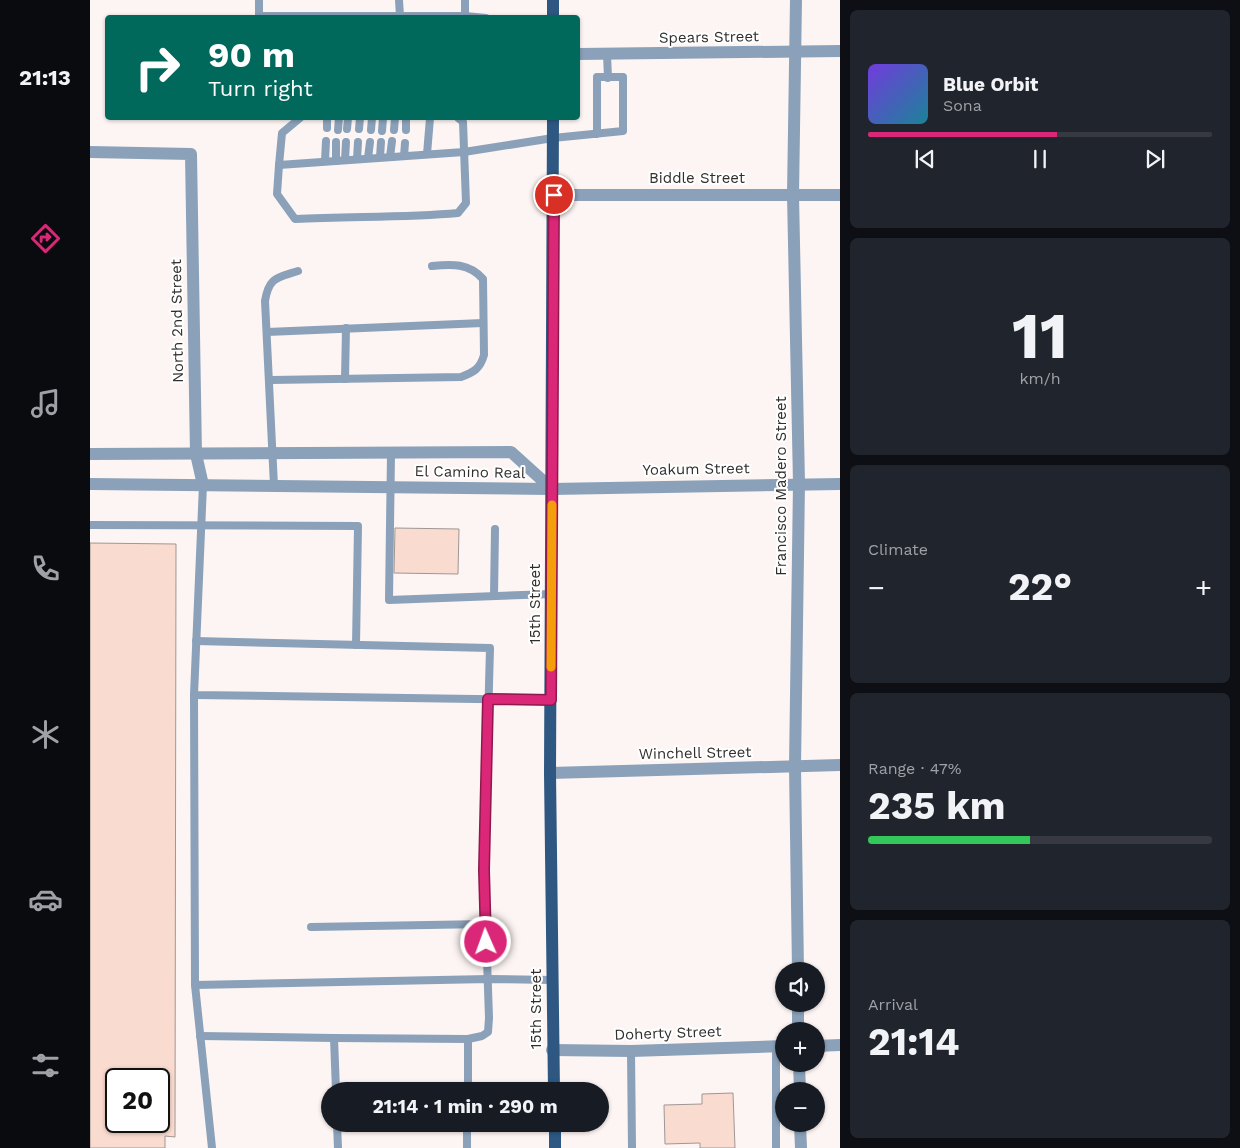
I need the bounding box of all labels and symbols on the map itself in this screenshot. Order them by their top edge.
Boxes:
street label: Spears Street [659,27,760,47]
street label: Biddle Street [649,169,746,187]
pin [533,174,575,216]
street label: North 2nd Street [167,258,187,383]
street label: Francisco Madero Street [772,396,790,576]
street label: Yoakum Street [642,459,751,479]
street label: El Camino Real [415,462,526,482]
street label: 15th Street [526,563,544,644]
street label: Winchell Street [638,743,752,763]
position arrow [459,915,511,967]
street label: 15th Street [527,968,545,1049]
street label: Doherty Street [614,1022,723,1044]
speed limit sign: 20 [105,1068,170,1133]

